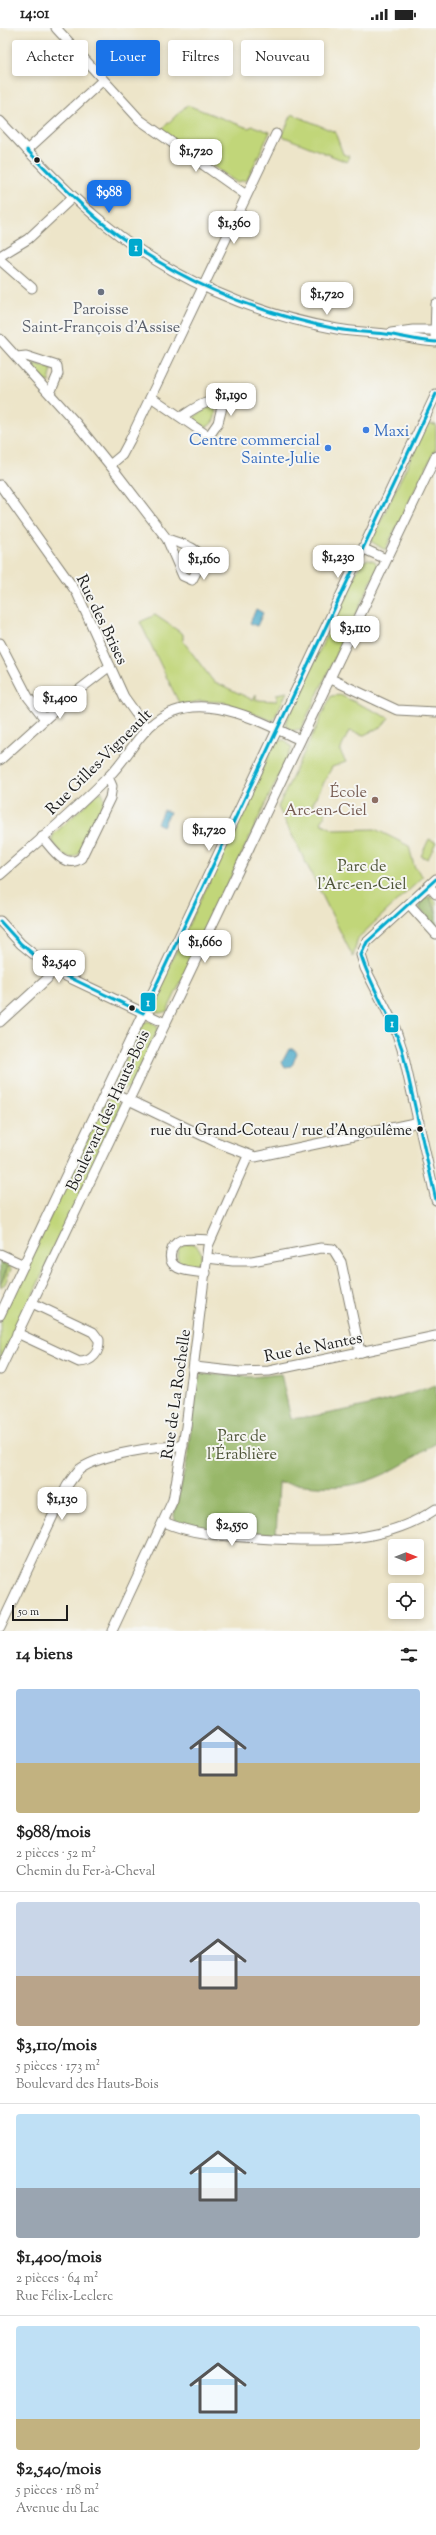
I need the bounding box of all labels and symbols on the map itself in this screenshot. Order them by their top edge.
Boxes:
pin: $1,720 [163,139,229,173]
unlabelled marker [32,155,42,165]
pin: $988 [85,180,133,214]
pin: $1,360 [201,211,267,245]
line badge: 1 [128,238,143,257]
text: 1 [133,240,138,256]
pin: $1,720 [294,282,360,316]
marker: Paroisse Saint-François d'Assise [96,287,106,297]
place label: Paroisse Saint-François d'Assise [22,299,180,340]
pin: $1,190 [198,383,264,417]
place label: Maxi [374,421,410,444]
marker: Maxi [361,425,371,435]
place label: Centre commercial Sainte-Julie [189,430,321,471]
marker: Centre commercial Sainte-Julie [323,443,333,453]
pin: $1,230 [305,545,371,579]
pin: $1,160 [171,547,237,581]
street label: Rue des Brises [69,571,133,669]
pin: $3,110 [322,616,388,650]
pin: $1,400 [27,686,93,720]
street label: Rue Gilles-Vigneault [41,704,158,821]
place label: École Arc-en-Ciel [284,782,368,823]
marker: École Arc-en-Ciel [370,795,380,805]
pin: $1,720 [176,818,242,852]
park label: Parc de l'Arc-en-Ciel [317,856,407,897]
pin: $1,660 [172,930,238,964]
pin: $2,540 [26,950,92,984]
line badge: 1 [140,992,156,1012]
text: 1 [145,995,150,1011]
unlabelled marker [127,1003,137,1013]
line badge: 1 [384,1014,399,1033]
text: 1 [389,1016,394,1032]
street label: Boulevard des Hauts-Bois [62,1027,157,1195]
place label: rue du Grand-Coteau / rue d'Angoulême [150,1121,412,1142]
marker: rue du Grand-Coteau / rue d'Angoulême [415,1124,425,1134]
street label: Rue de La Rochelle [157,1328,198,1461]
street label: Rue de Nantes [262,1328,364,1369]
park label: Parc de l'Érablière [207,1426,277,1467]
pin: $1,130 [29,1487,95,1521]
pin: $2,550 [199,1513,265,1547]
north arrow [388,1539,424,1575]
scale bar [12,1603,68,1622]

